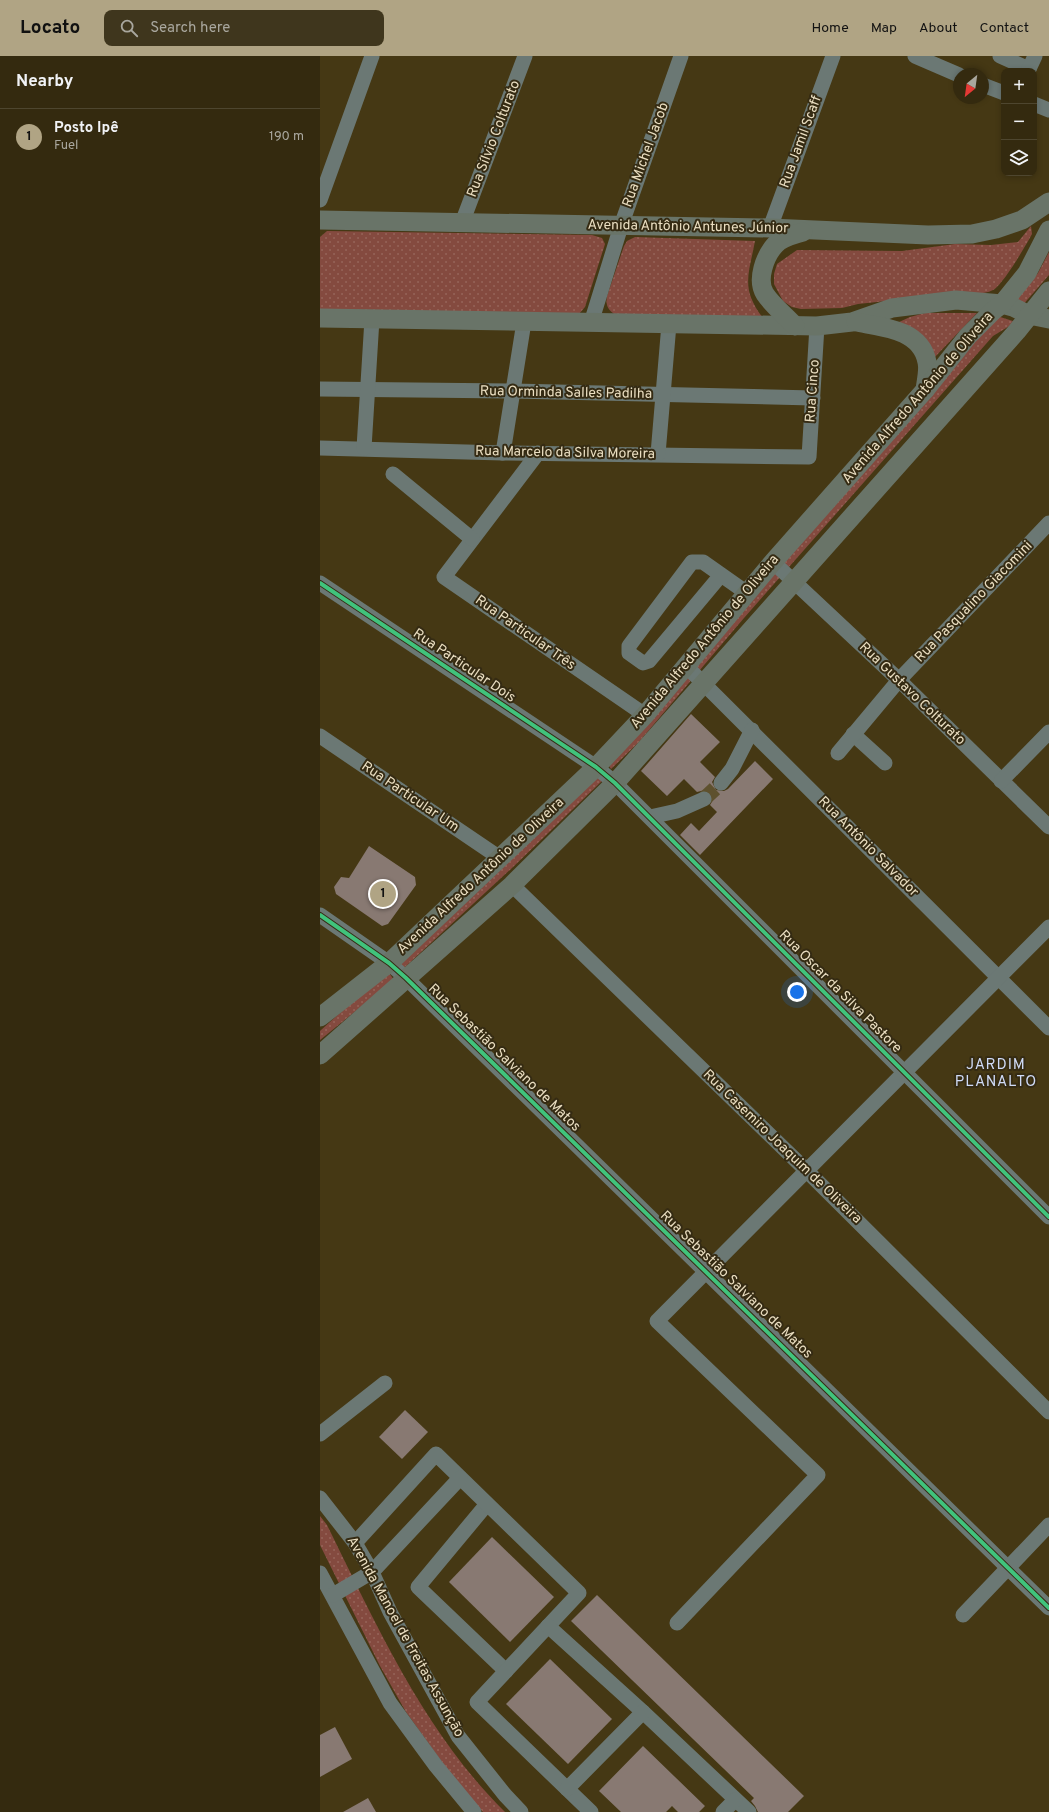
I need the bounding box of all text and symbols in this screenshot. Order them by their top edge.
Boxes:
search box [104,10,384,46]
text: Locato [20,16,80,40]
icon: search [118,17,140,39]
text: Search here [150,19,230,38]
text: Home [812,20,849,37]
text: Map [871,20,897,37]
text: About [919,20,958,37]
text: Contact [980,20,1029,37]
north arrow [953,68,989,104]
map controls [1001,68,1037,176]
button: + [1001,68,1037,104]
text: Nearby [16,71,73,93]
street label: Rua Sílvio Colturato [464,78,524,200]
street label: Rua Jamil Scaff [776,93,826,191]
street label: Rua Michel Jacob [619,100,673,210]
button: − [1001,104,1037,140]
text: Posto Ipê [54,119,119,138]
text: 1 [26,129,32,145]
text: 190 m [269,129,304,145]
text: Fuel [54,138,79,154]
button: layers [1001,140,1037,176]
street label: Avenida Antônio Antunes Júnior [587,217,789,237]
street label: Avenida Alfredo Antônio de Oliveira [839,309,997,487]
street label: Rua Cinco [802,359,824,423]
street label: Rua Orminda Salles Padilha [480,383,652,403]
street label: Rua Marcelo da Silva Moreira [475,443,655,463]
street label: Rua Pasqualino Giacomini [912,538,1036,666]
street label: Avenida Alfredo Antônio de Oliveira [627,552,783,732]
street label: Rua Particular Três [472,592,578,674]
street label: Rua Particular Dois [409,625,519,707]
street label: Rua Gustavo Colturato [855,639,969,749]
street label: Rua Particular Um [358,758,462,836]
street label: Rua Antônio Salvador [814,793,922,901]
street label: Avenida Alfredo Antônio de Oliveira [394,794,568,958]
pin: 1 [370,879,396,909]
street label: Rua Oscar da Silva Pastore [775,927,905,1057]
street label: Rua Sebastião Salviano de Matos [424,981,584,1135]
your location [787,982,807,1002]
district label: JARDIM PLANALTO [955,1056,1037,1092]
street label: Rua Casemiro Joaquim de Oliveira [699,1066,865,1228]
street label: Rua Sebastião Salviano de Matos [656,1208,816,1362]
street label: Avenida Manoel de Freitas Assunção [343,1534,467,1740]

